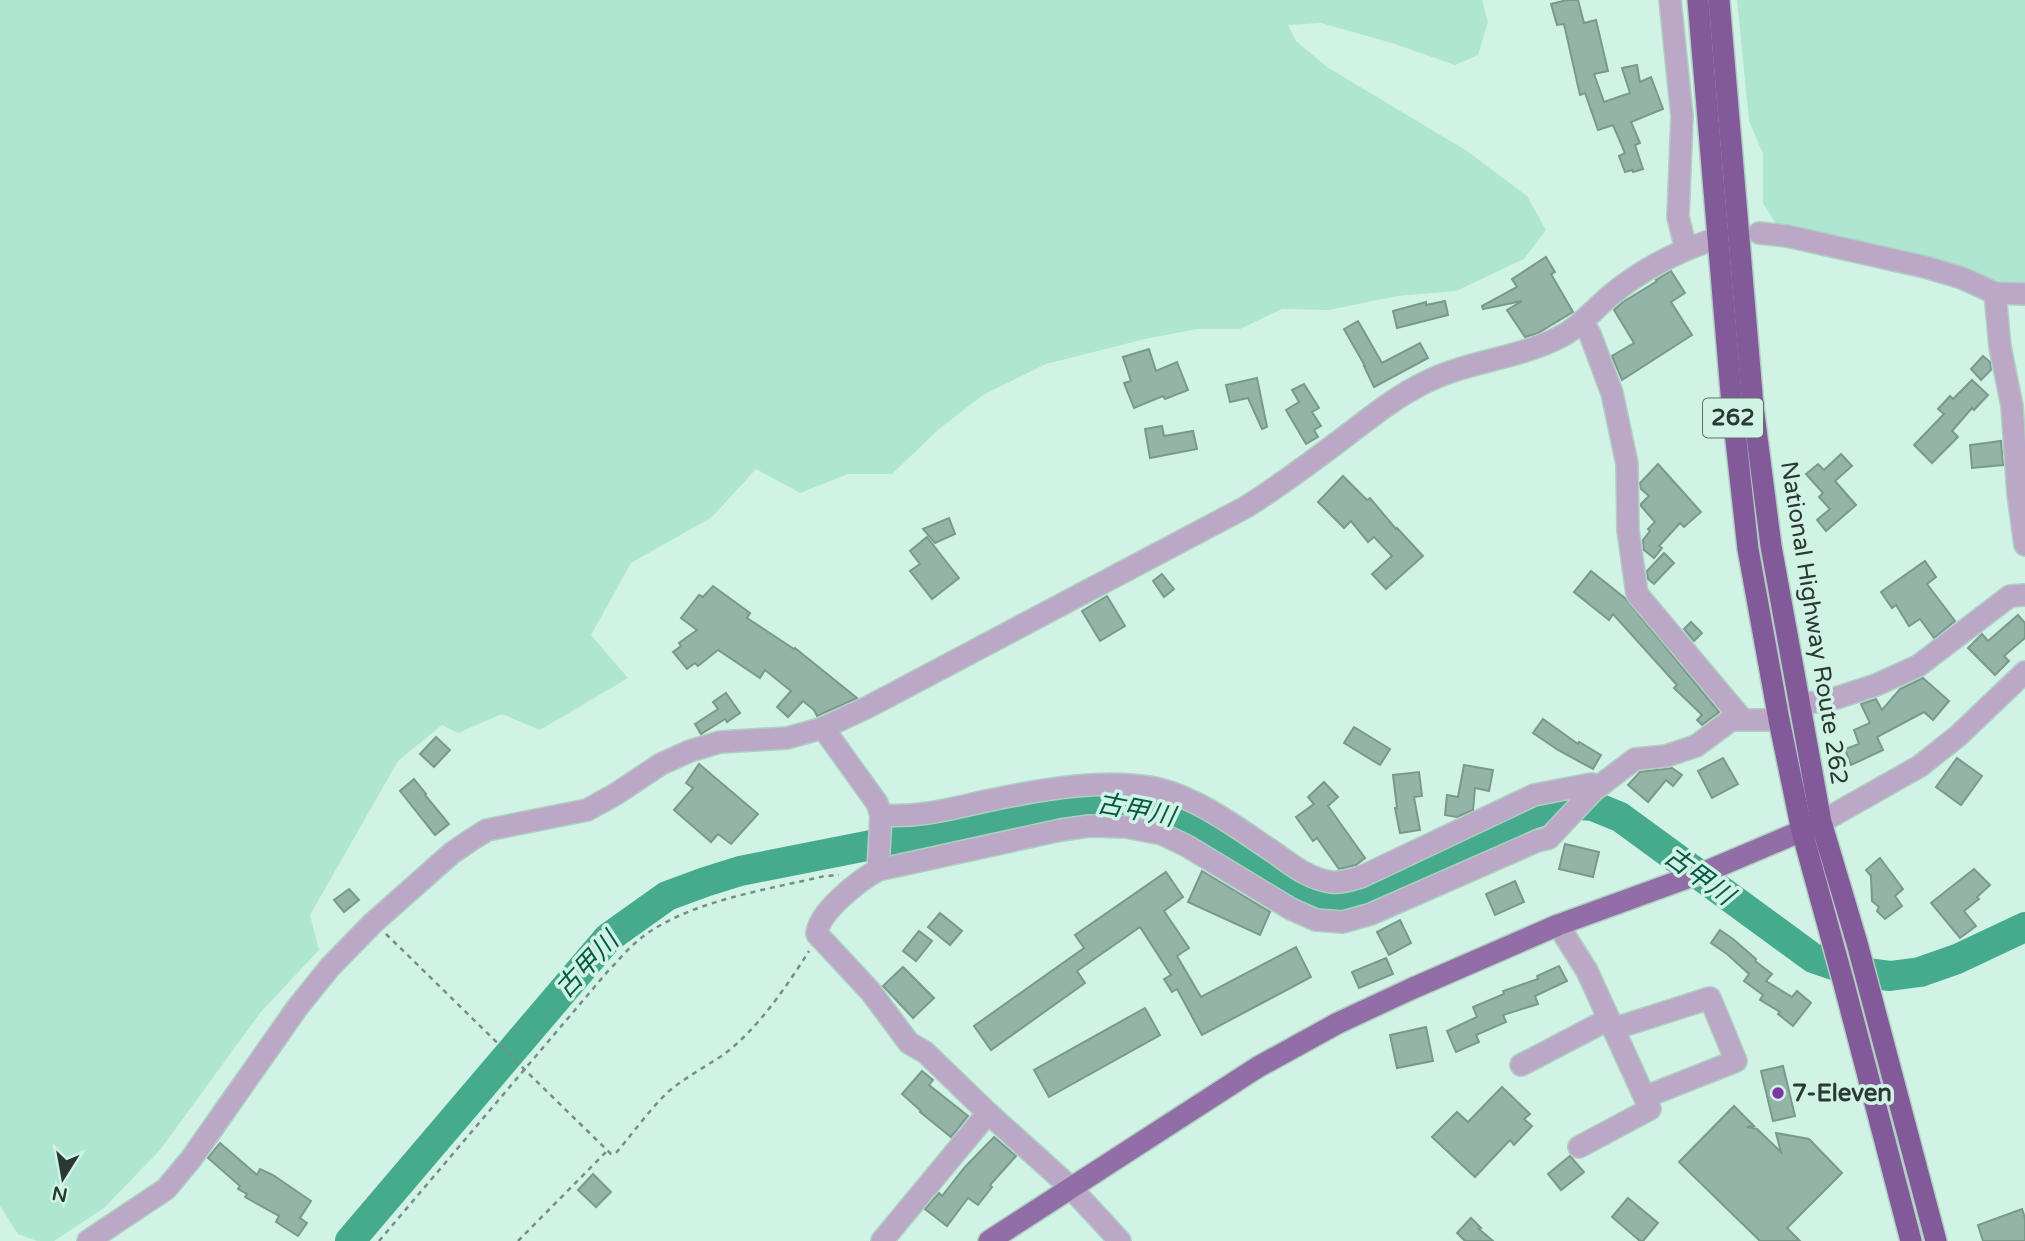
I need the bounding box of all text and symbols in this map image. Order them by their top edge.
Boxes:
road number: 262 [1703,398,1763,438]
street label: National Highway Route 262 [1774,459,1854,787]
water label: 古甲川 [1095,787,1180,833]
water label: 古甲川 [1658,841,1742,913]
water label: 古甲川 [549,924,627,1004]
place label: 7-Eleven [1792,1079,1892,1108]
marker: 7-Eleven [1770,1085,1786,1101]
north arrow [28,1143,98,1213]
text: N [50,1181,70,1206]

